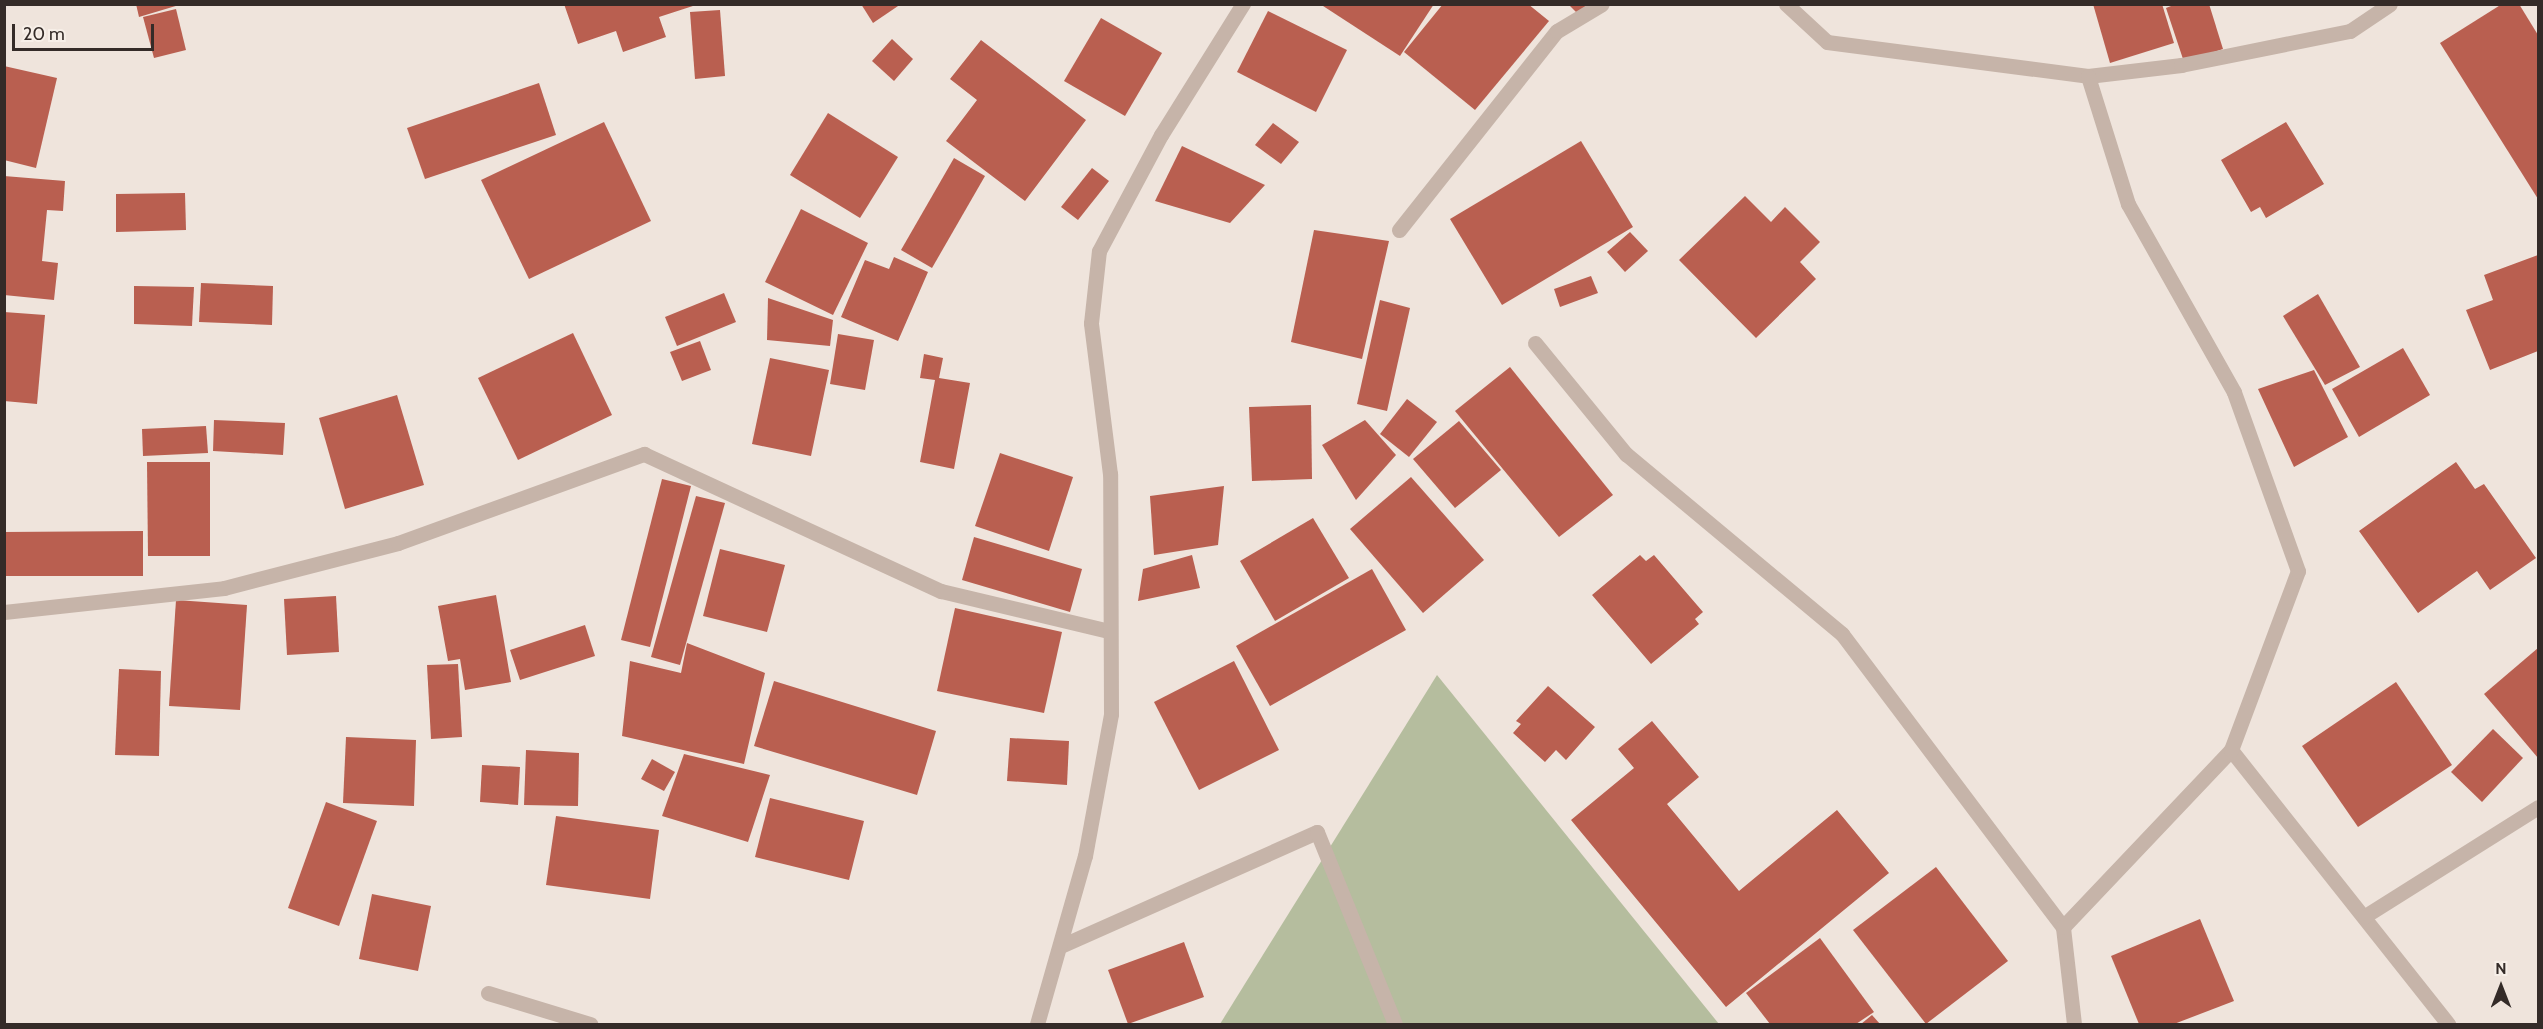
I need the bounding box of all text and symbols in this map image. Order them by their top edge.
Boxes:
scale bar [15,12,158,50]
text: 20 m [23,23,65,45]
north arrow [2471,957,2531,1017]
text: N [2495,959,2507,978]

